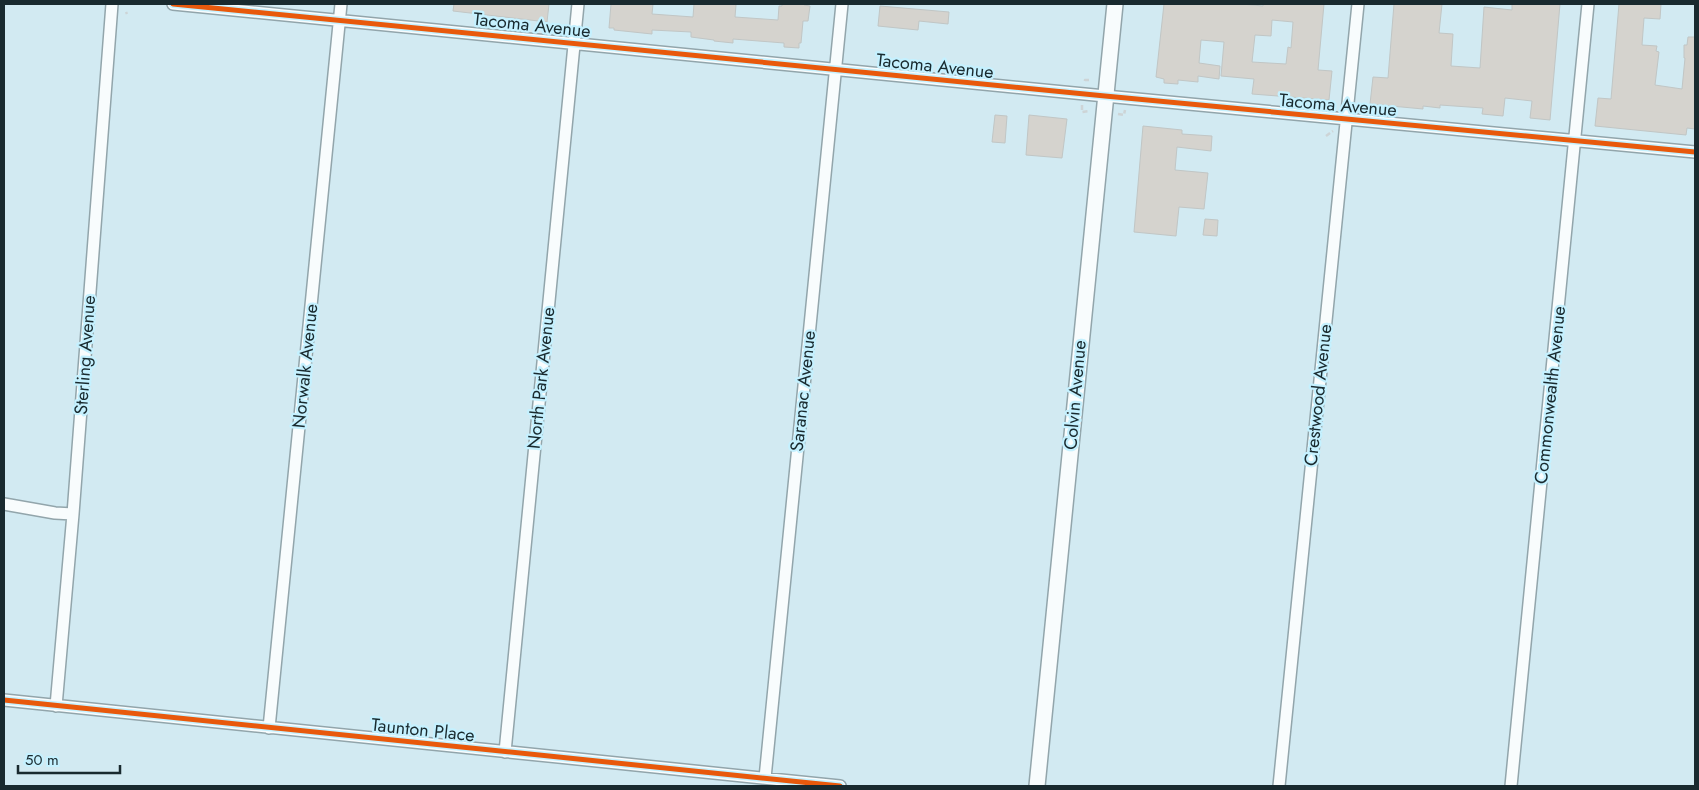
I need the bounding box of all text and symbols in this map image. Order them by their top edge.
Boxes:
street label: Tacoma Avenue [472,6,592,44]
street label: Tacoma Avenue [875,47,995,85]
street label: Tacoma Avenue [1278,87,1398,123]
street label: Sterling Avenue [68,294,102,416]
street label: Norwalk Avenue [286,303,324,429]
street label: Commonwealth Avenue [1528,305,1572,485]
street label: North Park Avenue [521,306,561,450]
street label: Crestwood Avenue [1298,323,1338,467]
street label: Saranac Avenue [784,329,822,453]
street label: Colvin Avenue [1057,339,1093,451]
street label: Taunton Place [370,712,476,748]
scale bar [18,742,120,774]
text: 50 m [25,749,59,771]

